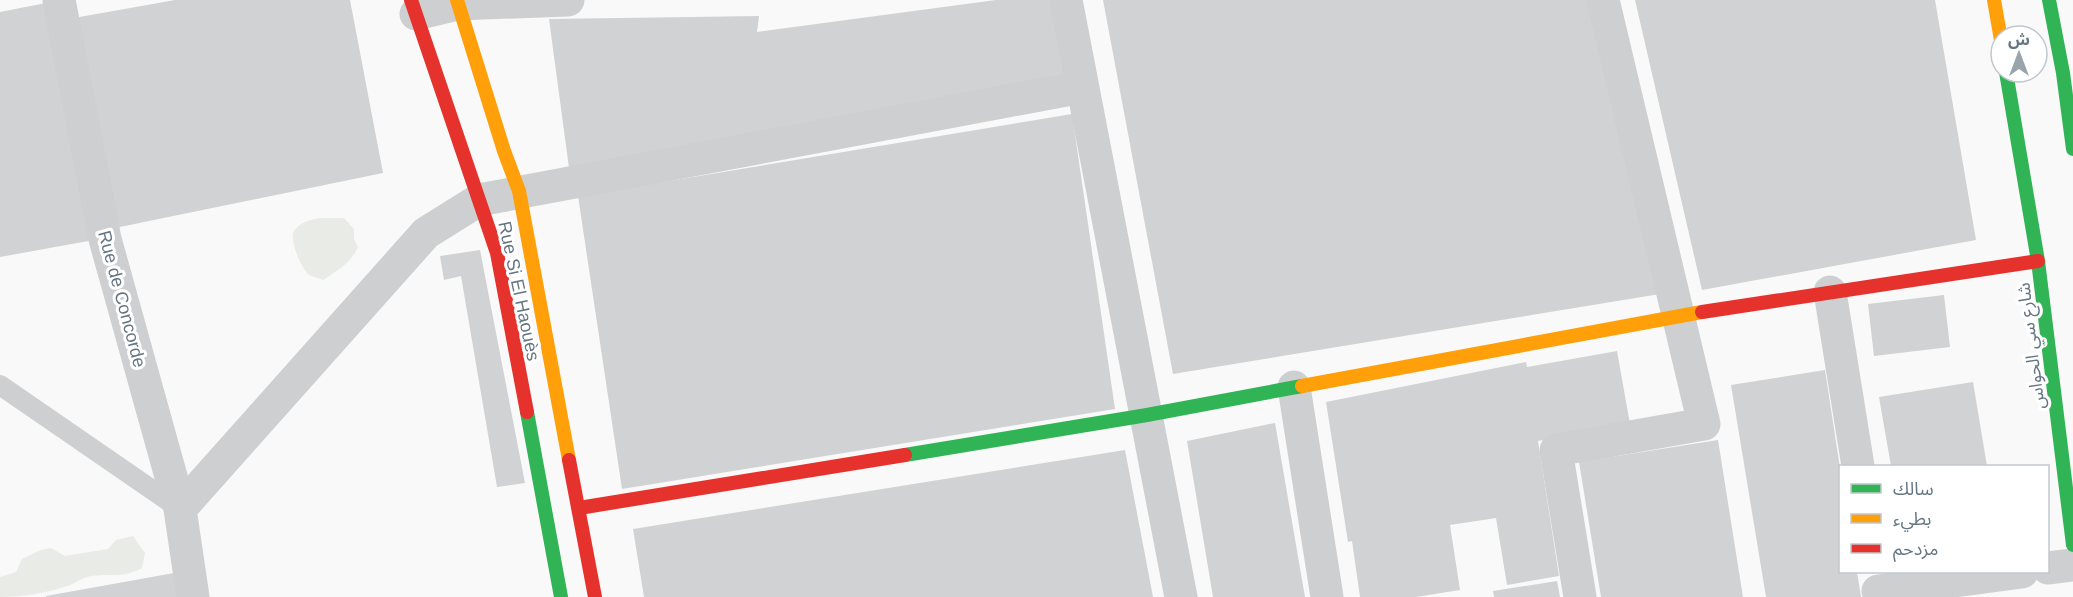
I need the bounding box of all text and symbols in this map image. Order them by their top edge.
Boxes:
north arrow [1989,24,2049,84]
text: ش [2008,31,2030,49]
street label: Rue Si El Haouès [494,219,544,363]
street label: Rue de Concorde [94,228,150,370]
street label: شارع سي الحواس [2013,281,2053,410]
legend [1839,465,2049,573]
text: سالك [1893,479,1934,499]
text: بطيء [1893,509,1931,532]
text: مزدحم [1893,539,1938,562]

